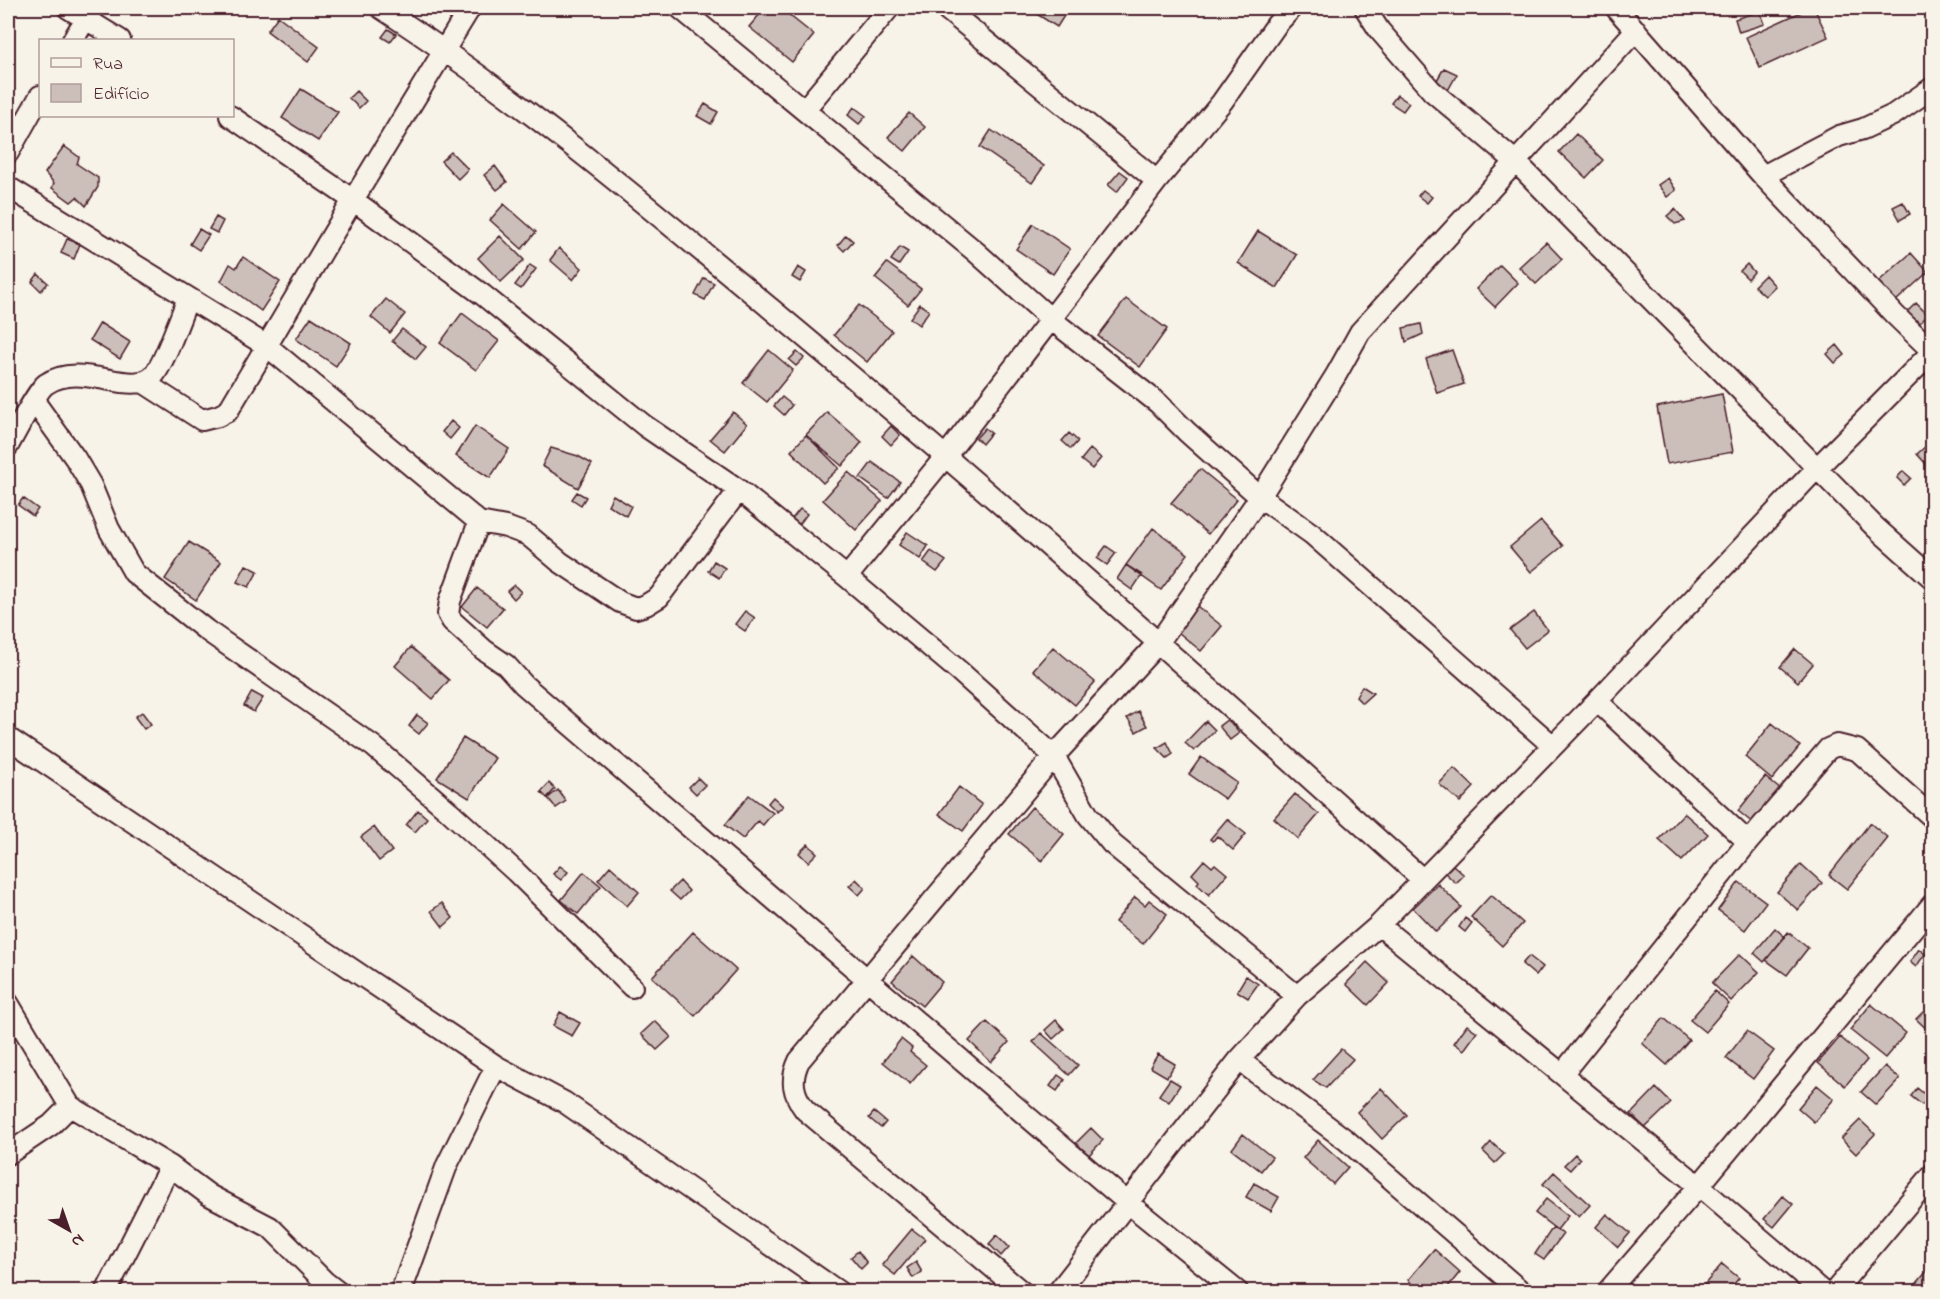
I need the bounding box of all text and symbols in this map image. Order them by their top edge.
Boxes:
legend [39,39,234,117]
text: Rua [93,52,123,78]
text: Edifício [93,82,149,108]
north arrow [39,1200,99,1260]
text: N [65,1227,89,1253]

